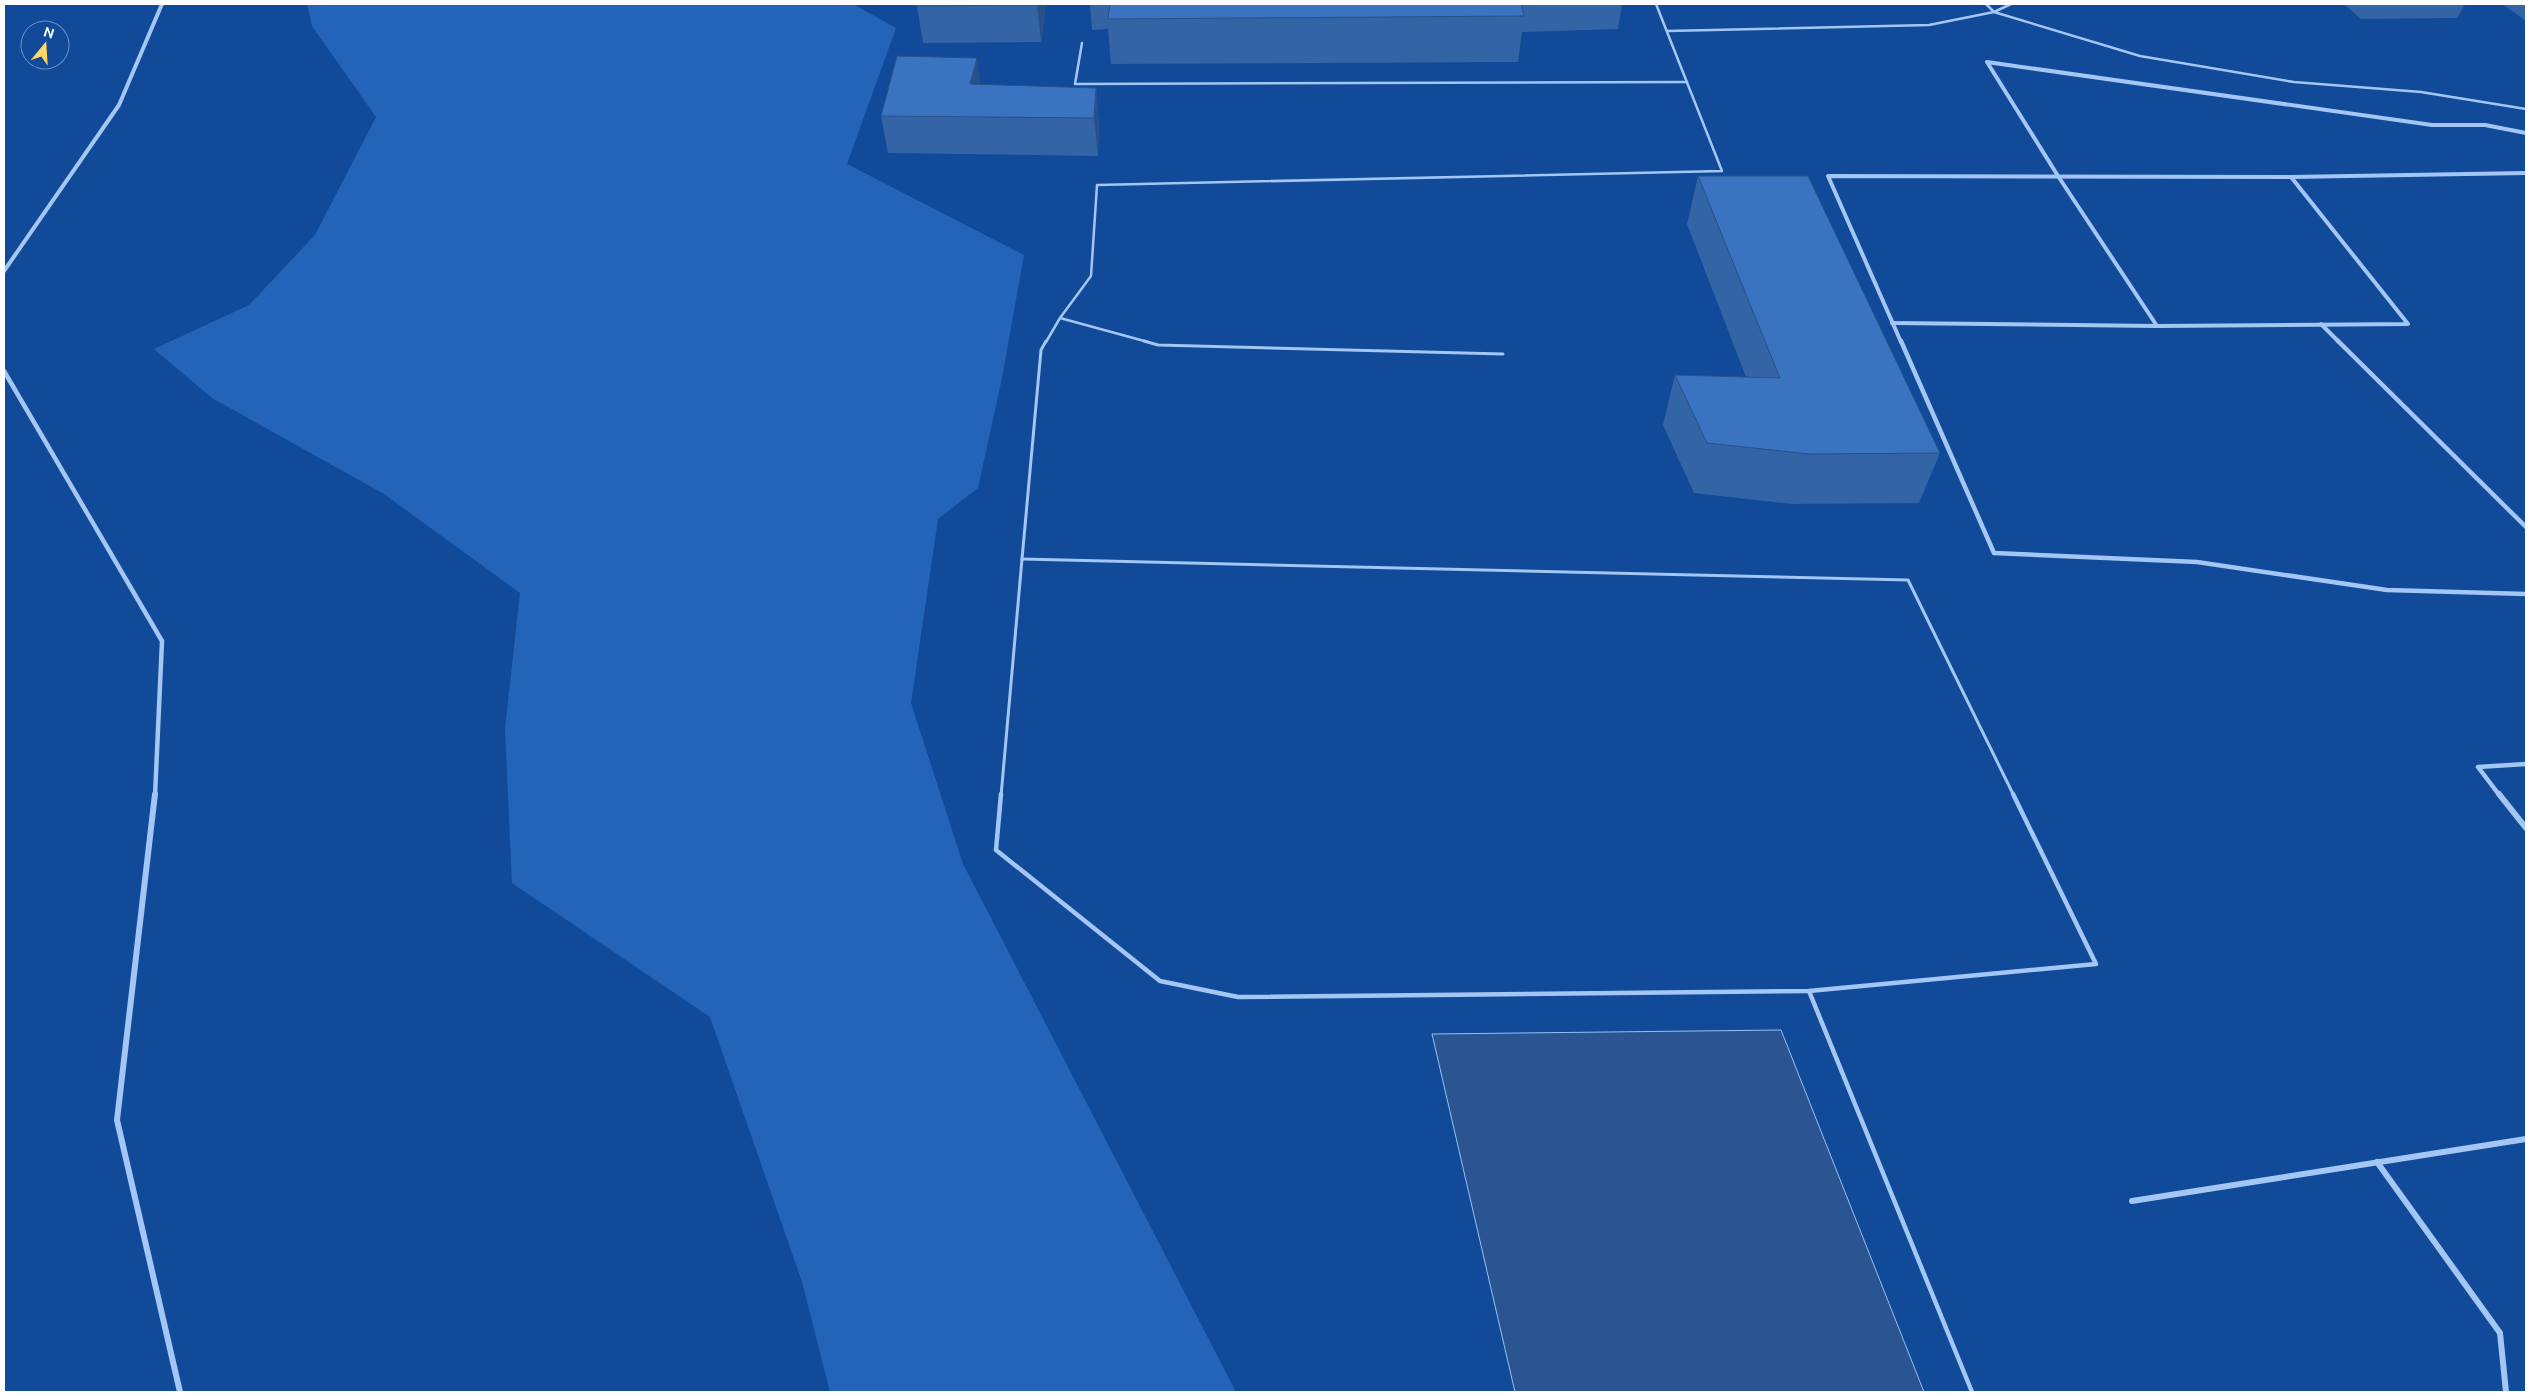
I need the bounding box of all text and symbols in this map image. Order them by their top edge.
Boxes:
north arrow [20,20,70,70]
text: N [42,23,56,42]

